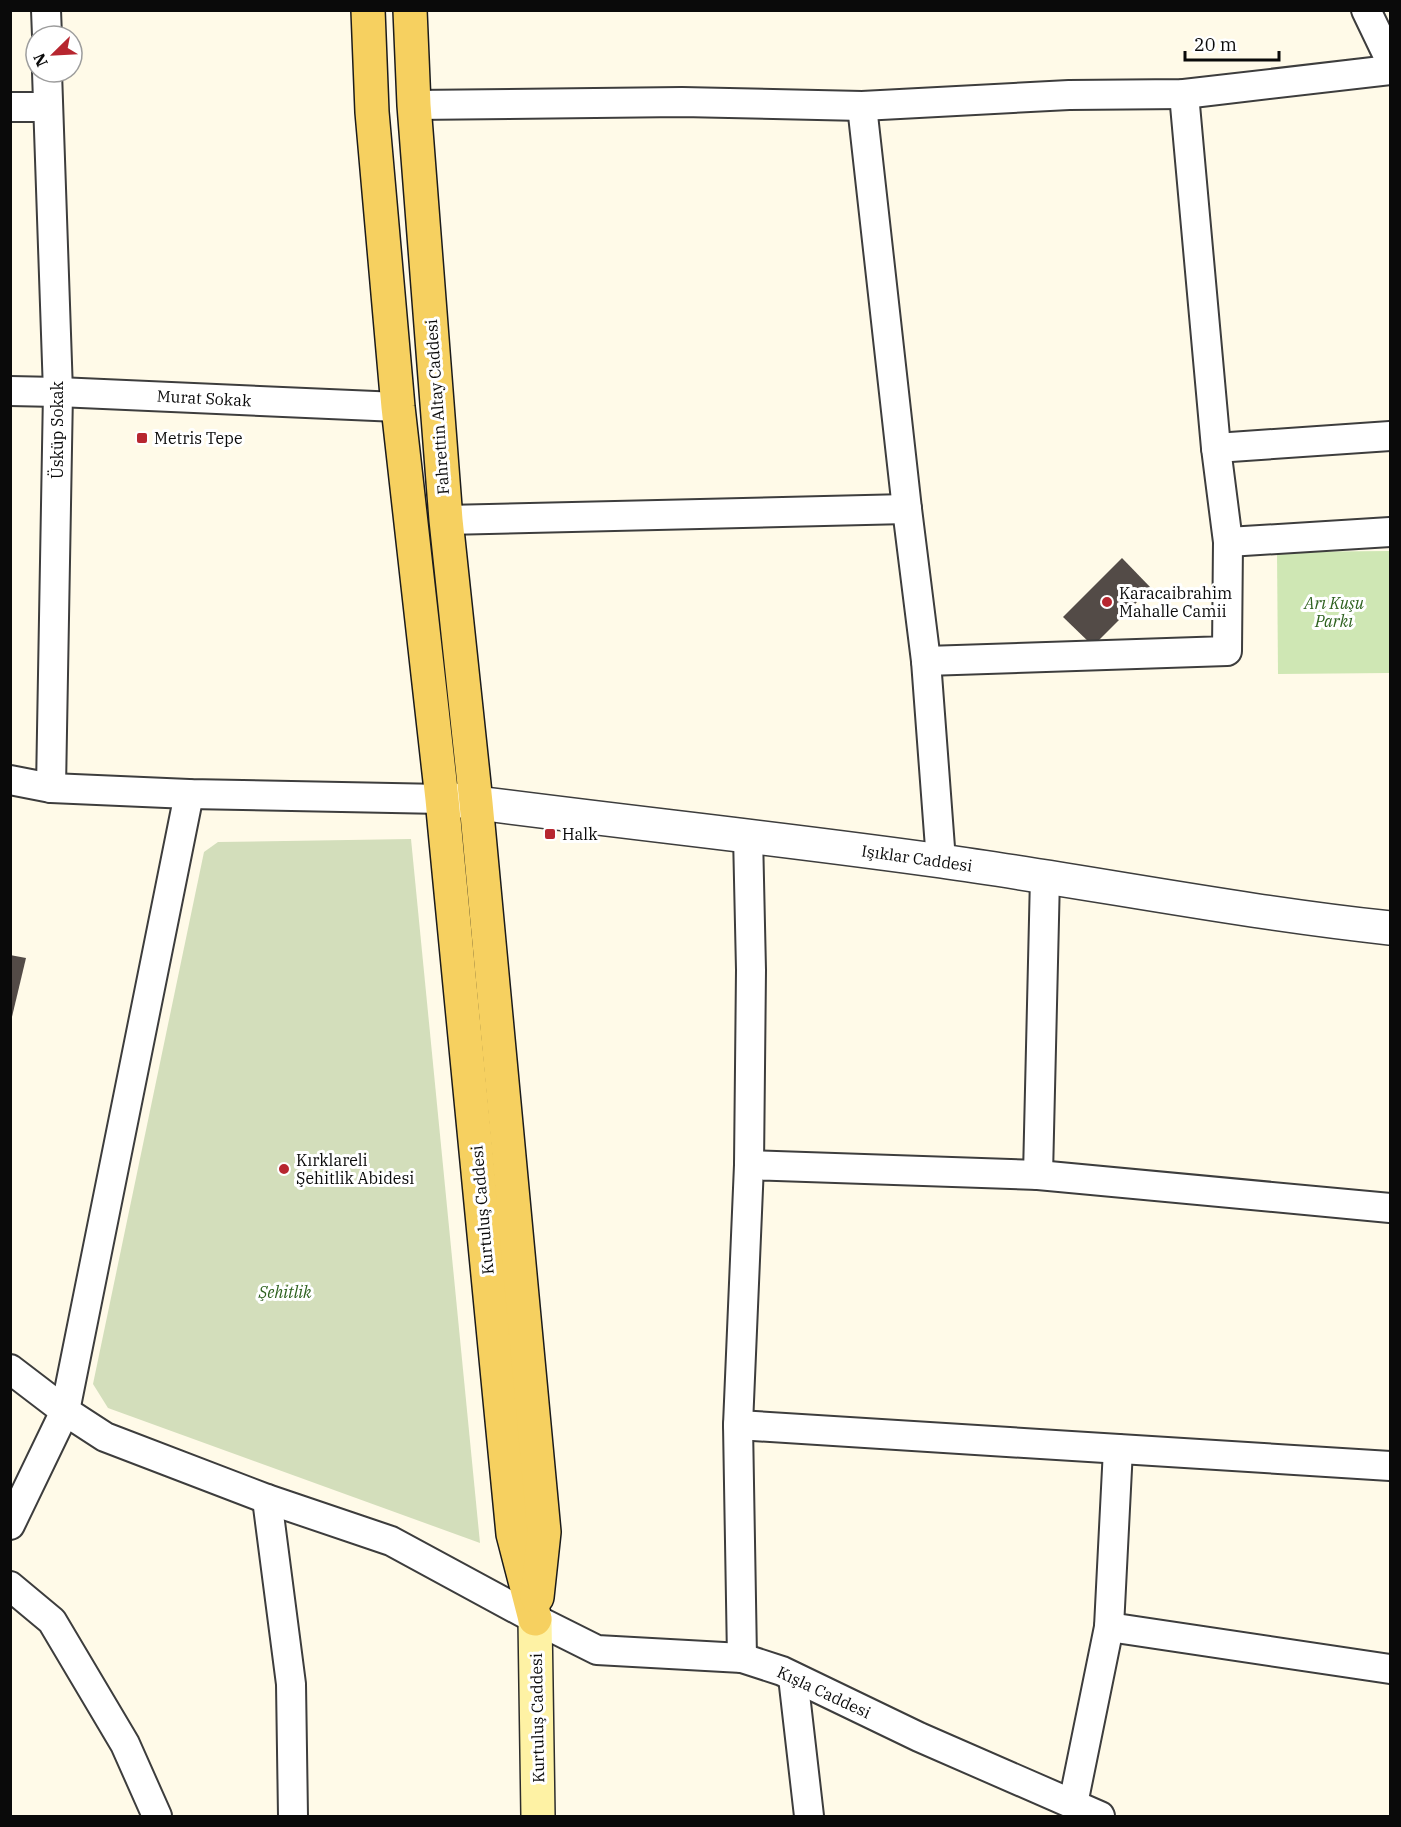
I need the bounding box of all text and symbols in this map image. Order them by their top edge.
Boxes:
north arrow [24,24,84,84]
scale bar [1185,24,1280,62]
text: 20 m [1194,33,1237,56]
text: N [29,50,52,70]
street label: Fahrettin Altay Caddesi [421,319,453,495]
street label: Üsküp Sokak [47,380,67,479]
street label: Murat Sokak [156,386,252,410]
place label: Metris Tepe [154,428,243,448]
marker: Metris Tepe [135,431,149,445]
place label: Karacaibrahim Mahalle Camii [1119,583,1232,621]
park label: Arı Kuşu Parkı [1303,593,1364,631]
marker: Karacaibrahim Mahalle Camii [1100,595,1114,609]
place label: Halk [562,824,598,844]
marker: Halk [543,827,557,841]
street label: Işıklar Caddesi [860,840,974,876]
street label: Kurtuluş Caddesi [466,1145,498,1275]
place label: Kırklareli Şehitlik Abidesi [296,1150,414,1188]
marker: Kırklareli Şehitlik Abidesi [277,1162,291,1176]
park label: Şehitlik [258,1282,312,1302]
street label: Kurtuluş Caddesi [526,1653,548,1783]
street label: Kışla Caddesi [774,1662,874,1722]

